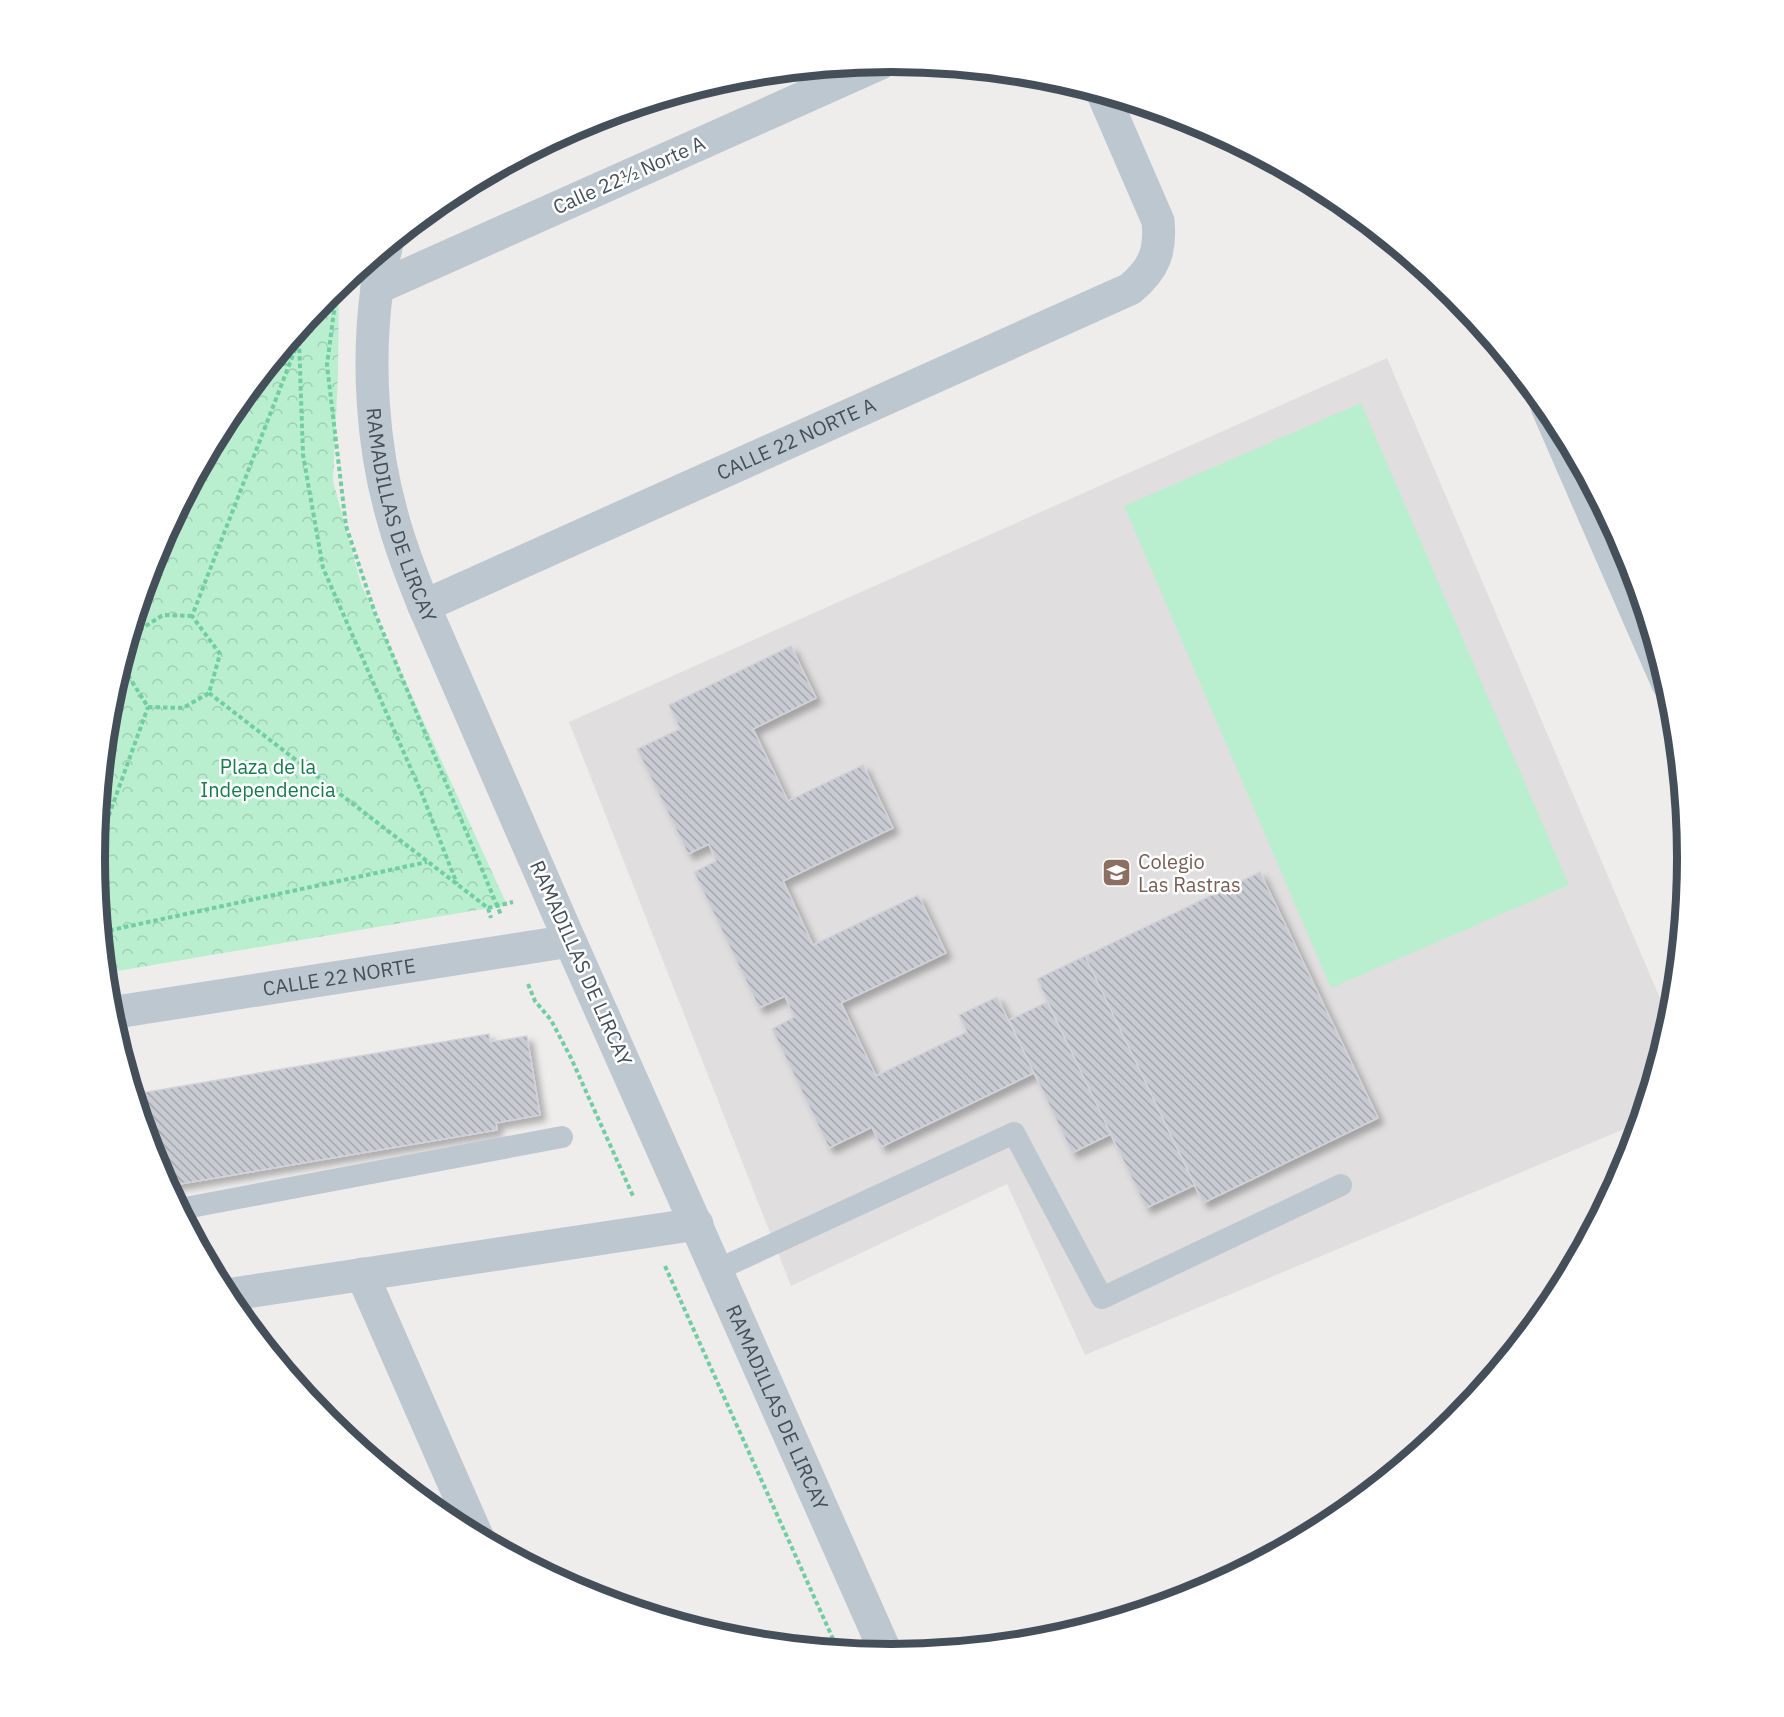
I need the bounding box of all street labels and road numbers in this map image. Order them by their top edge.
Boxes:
street label: Calle 22½ Norte A [548,129,709,220]
street label: CALLE 22 NORTE A [712,391,880,486]
street label: RAMADILLAS DE LIRCAY [361,406,444,627]
street label: RAMADILLAS DE LIRCAY [524,856,639,1070]
street label: CALLE 22 NORTE [261,951,417,1002]
street label: RAMADILLAS DE LIRCAY [720,1300,835,1514]

